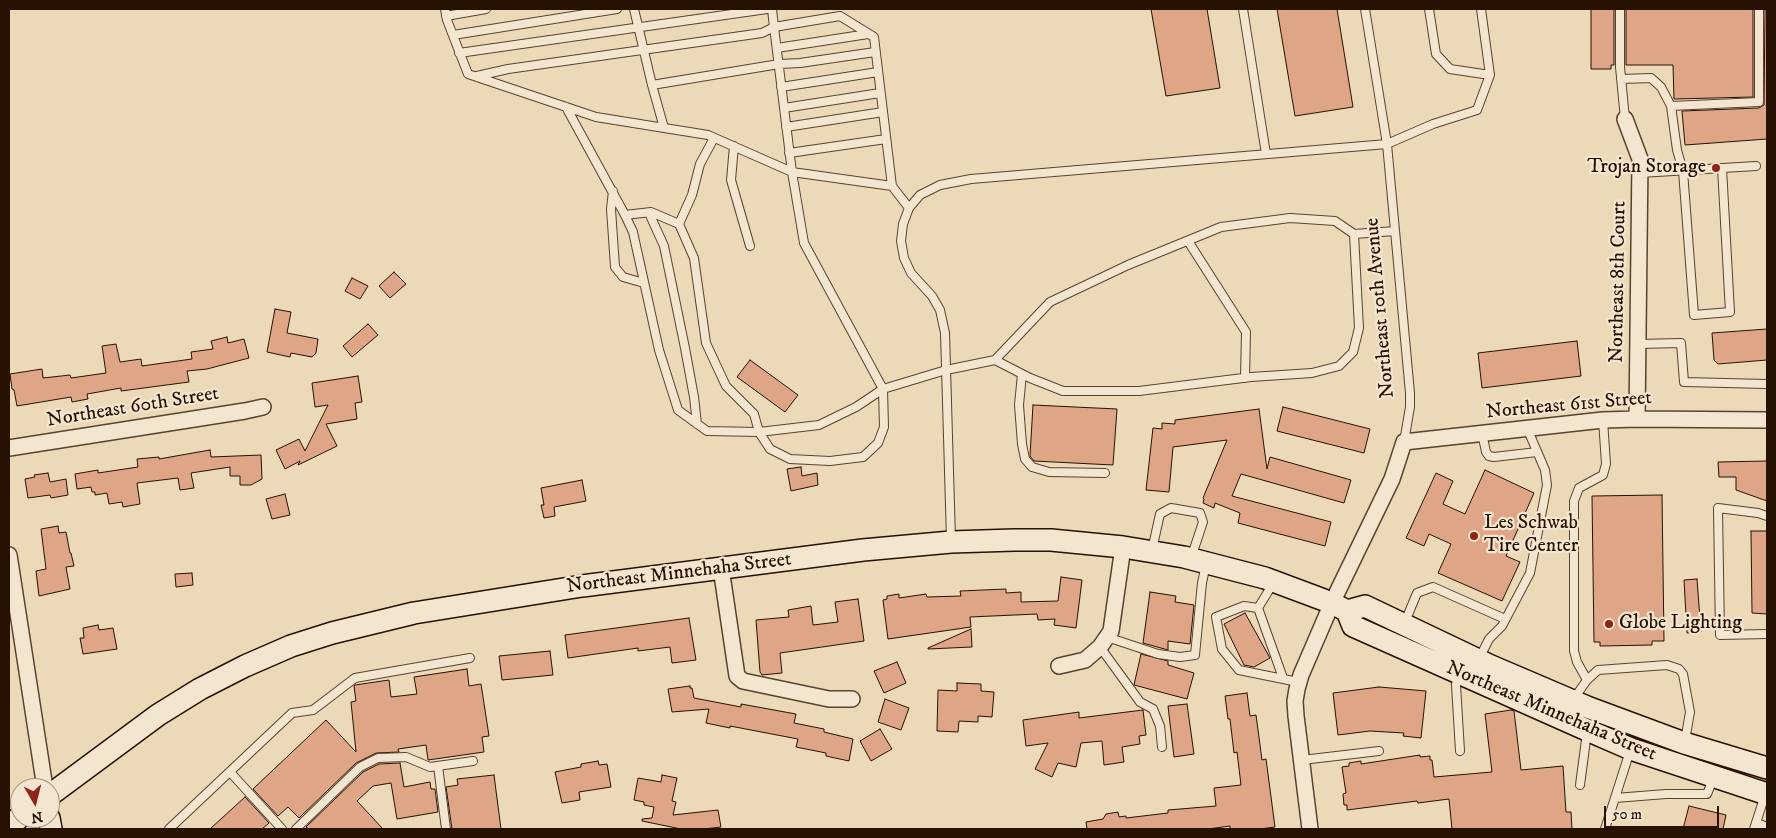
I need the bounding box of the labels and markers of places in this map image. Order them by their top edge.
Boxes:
place label: Trojan Storage [1587,156,1706,180]
marker: Trojan Storage [1710,162,1722,174]
place label: Les Schwab Tire Center [1484,512,1578,559]
marker: Les Schwab Tire Center [1468,530,1480,542]
place label: Globe Lighting [1619,612,1742,636]
marker: Globe Lighting [1603,618,1615,630]

